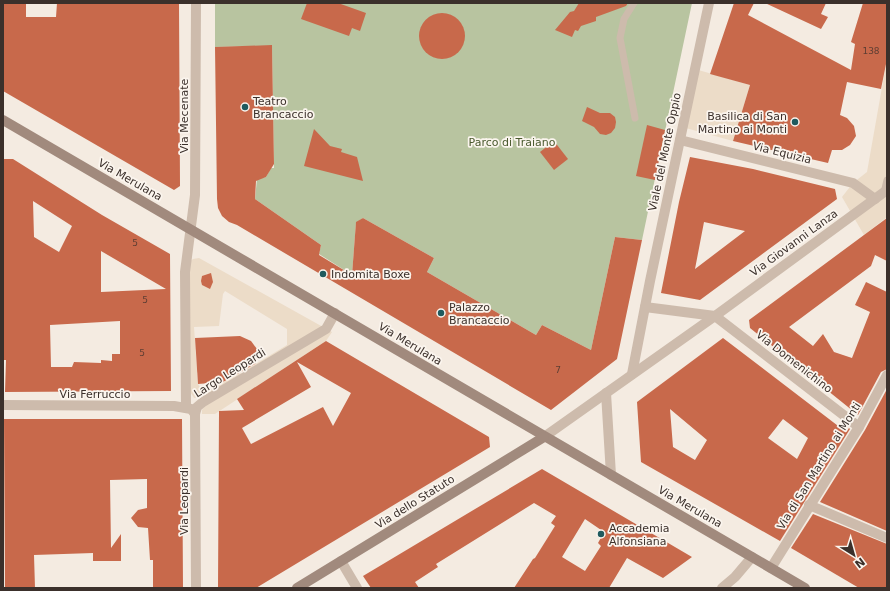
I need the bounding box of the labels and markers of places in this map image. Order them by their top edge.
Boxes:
place label: Teatro Brancaccio [252,95,314,121]
marker: Teatro Brancaccio [240,102,250,112]
place label: Basilica di San Martino ai Monti [698,110,787,136]
marker: Basilica di San Martino ai Monti [790,117,800,127]
place label: Indomita Boxe [331,268,410,281]
marker: Indomita Boxe [318,269,328,279]
place label: Palazzo Brancaccio [449,301,510,327]
marker: Palazzo Brancaccio [436,308,446,318]
place label: Accademia Alfonsiana [609,522,669,548]
marker: Accademia Alfonsiana [596,529,606,539]

